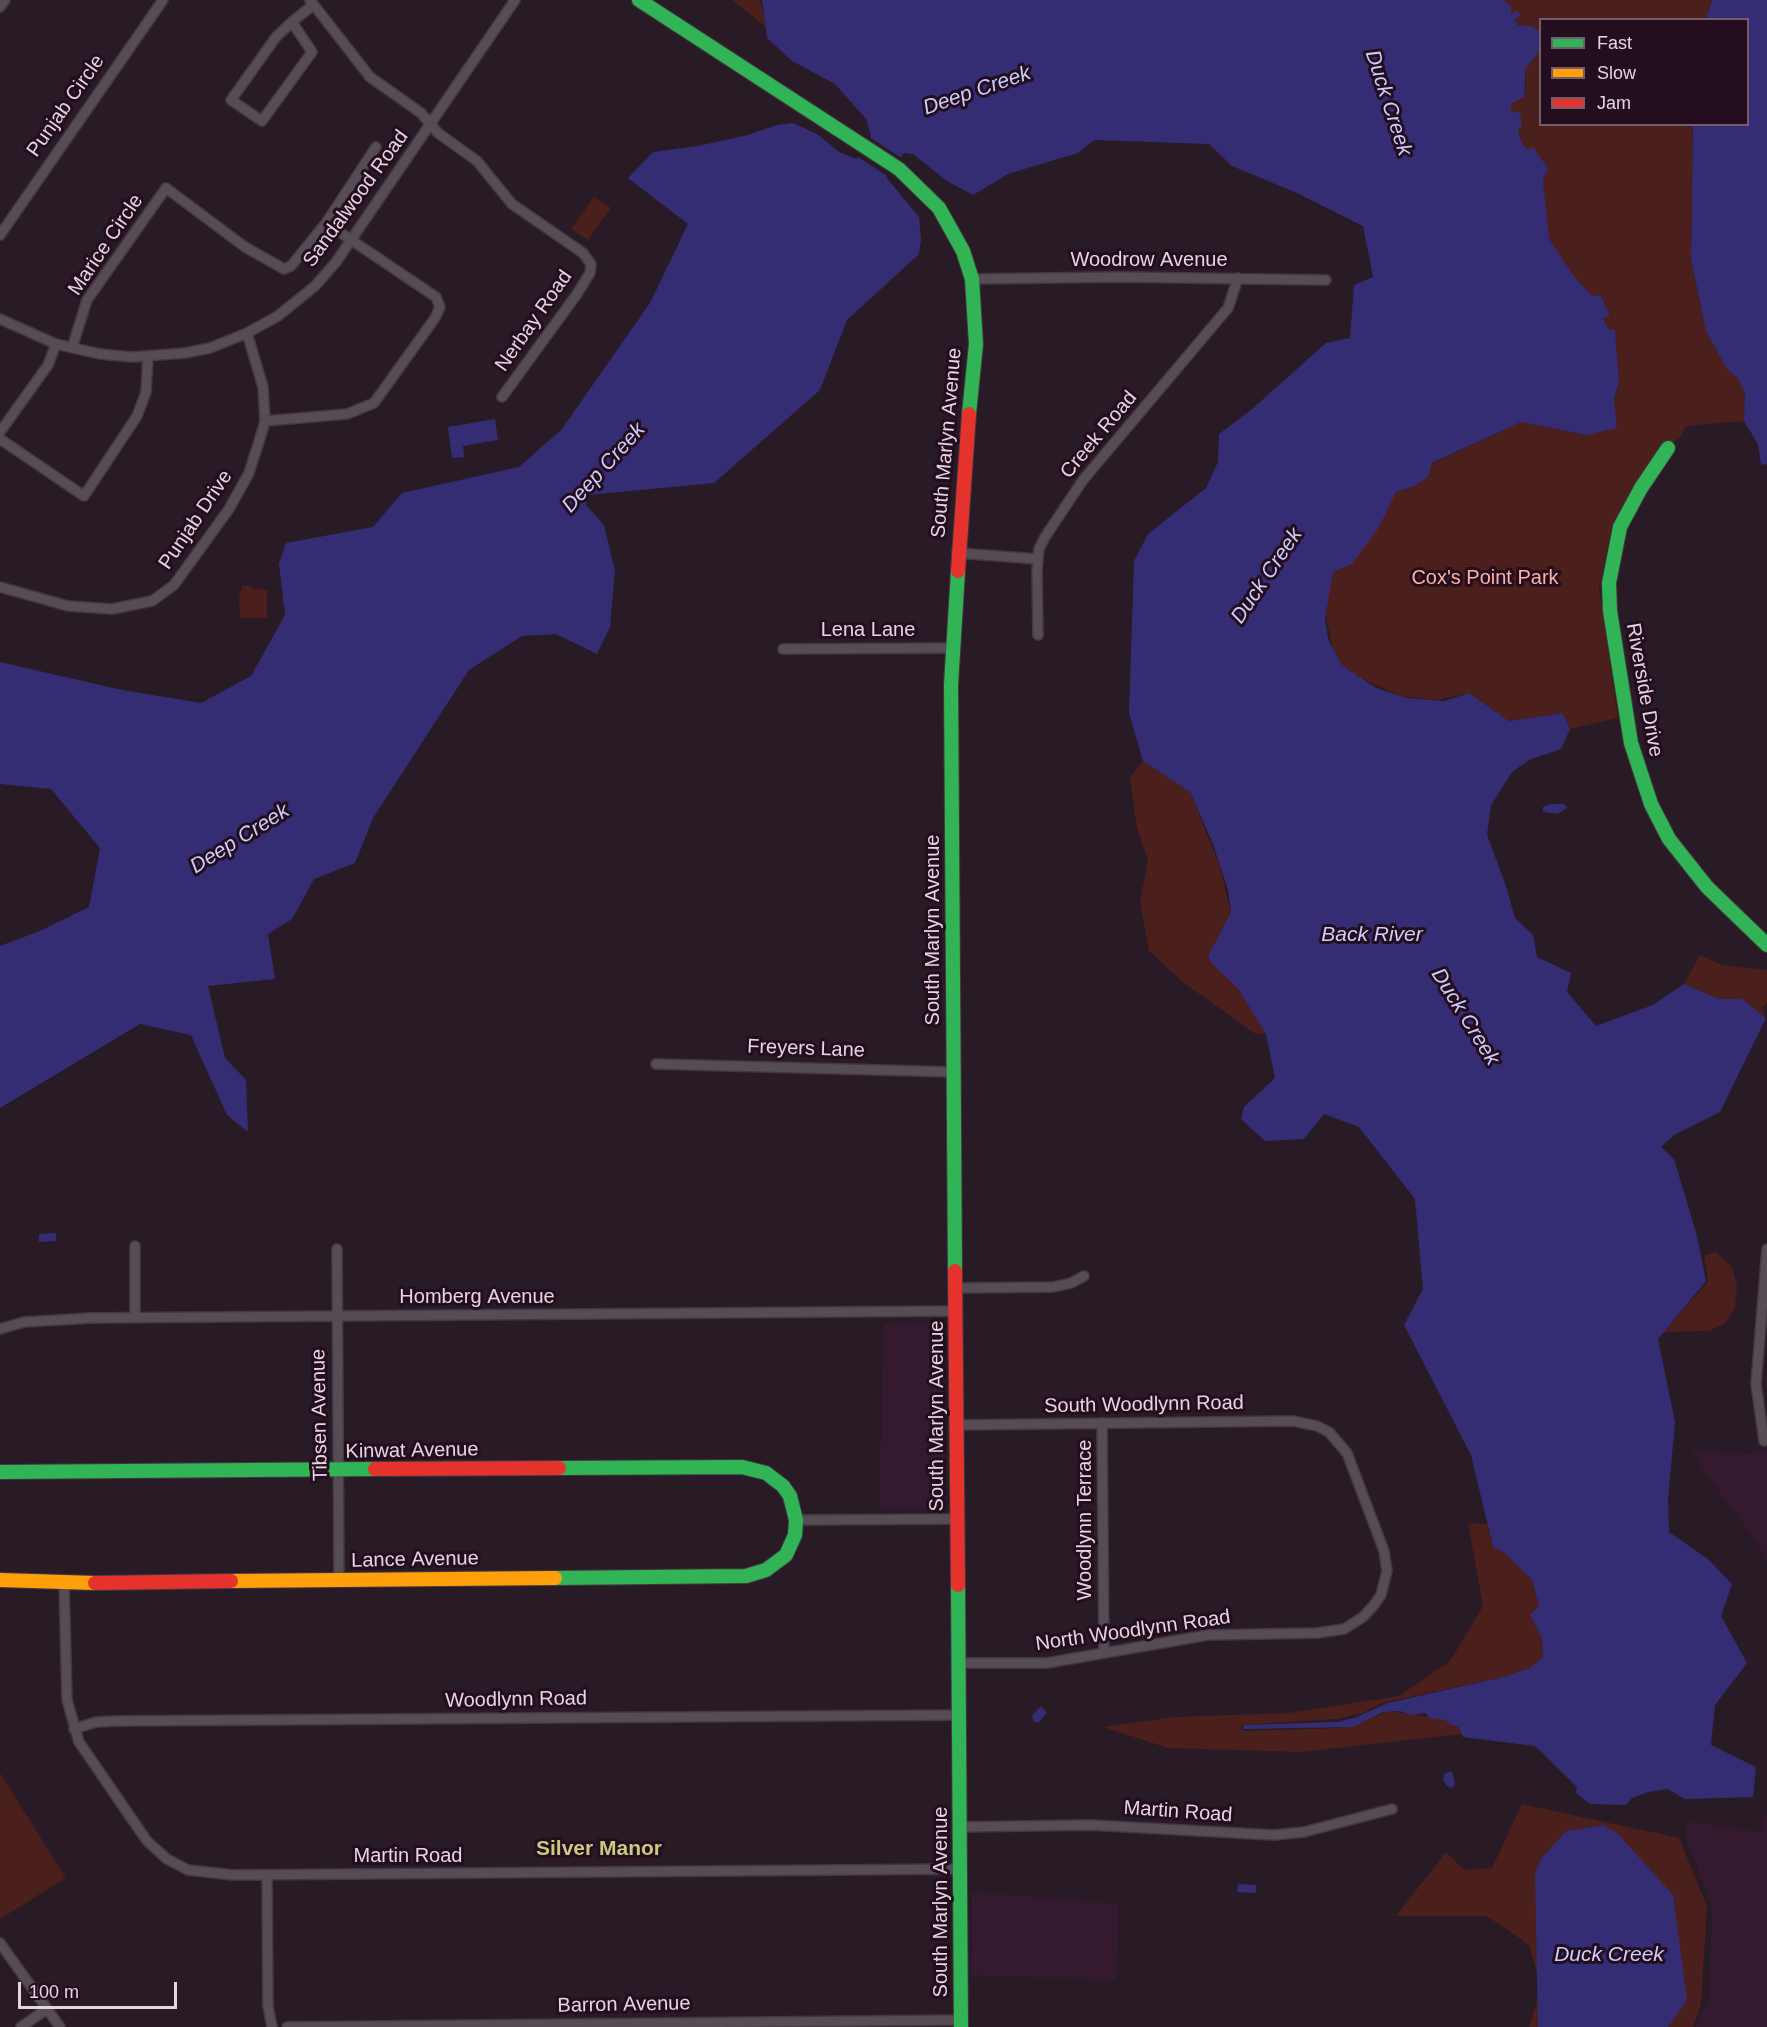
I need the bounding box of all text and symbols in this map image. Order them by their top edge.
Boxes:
legend [1539,18,1749,126]
text: Fast [1597,33,1632,53]
water label: Duck Creek [1359,47,1417,159]
street label: Punjab Circle [22,50,110,162]
water label: Deep Creek [920,61,1034,121]
text: Slow [1597,63,1636,83]
text: Jam [1597,93,1631,113]
street label: Sandalwood Road [298,126,414,272]
street label: Marice Circle [63,190,149,300]
street label: Woodrow Avenue [1070,248,1228,272]
street label: Nerbay Road [490,266,578,376]
street label: South Marlyn Avenue [927,347,967,539]
street label: Creek Road [1056,386,1142,484]
water label: Deep Creek [557,418,651,518]
street label: Punjab Drive [154,466,238,574]
water label: Duck Creek [1226,523,1308,629]
park label: Cox's Point Park [1411,566,1559,590]
street label: Lena Lane [821,618,915,642]
street label: Riverside Drive [1620,621,1668,759]
water label: Deep Creek [186,799,294,879]
street label: South Marlyn Avenue [921,835,945,1025]
water label: Back River [1321,922,1423,948]
water label: Duck Creek [1425,964,1505,1070]
street label: Freyers Lane [747,1035,865,1063]
street label: Homberg Avenue [399,1285,555,1309]
street label: South Marlyn Avenue [925,1321,949,1511]
street label: Tibsen Avenue [307,1349,333,1481]
street label: South Woodlynn Road [1044,1391,1244,1419]
street label: Kinwat Avenue [345,1438,479,1464]
street label: Woodlynn Terrace [1073,1440,1097,1600]
street label: Lance Avenue [351,1547,479,1573]
street label: North Woodlynn Road [1034,1605,1232,1657]
street label: Woodlynn Road [445,1687,587,1713]
street label: Martin Road [1123,1796,1233,1828]
street label: South Marlyn Avenue [929,1807,953,1997]
district label: Silver Manor [536,1836,662,1862]
street label: Martin Road [354,1844,462,1868]
water label: Duck Creek [1554,1942,1664,1968]
scale bar [21,1970,180,2008]
text: 100 m [29,1982,79,2002]
street label: Barron Avenue [557,1992,691,2018]

